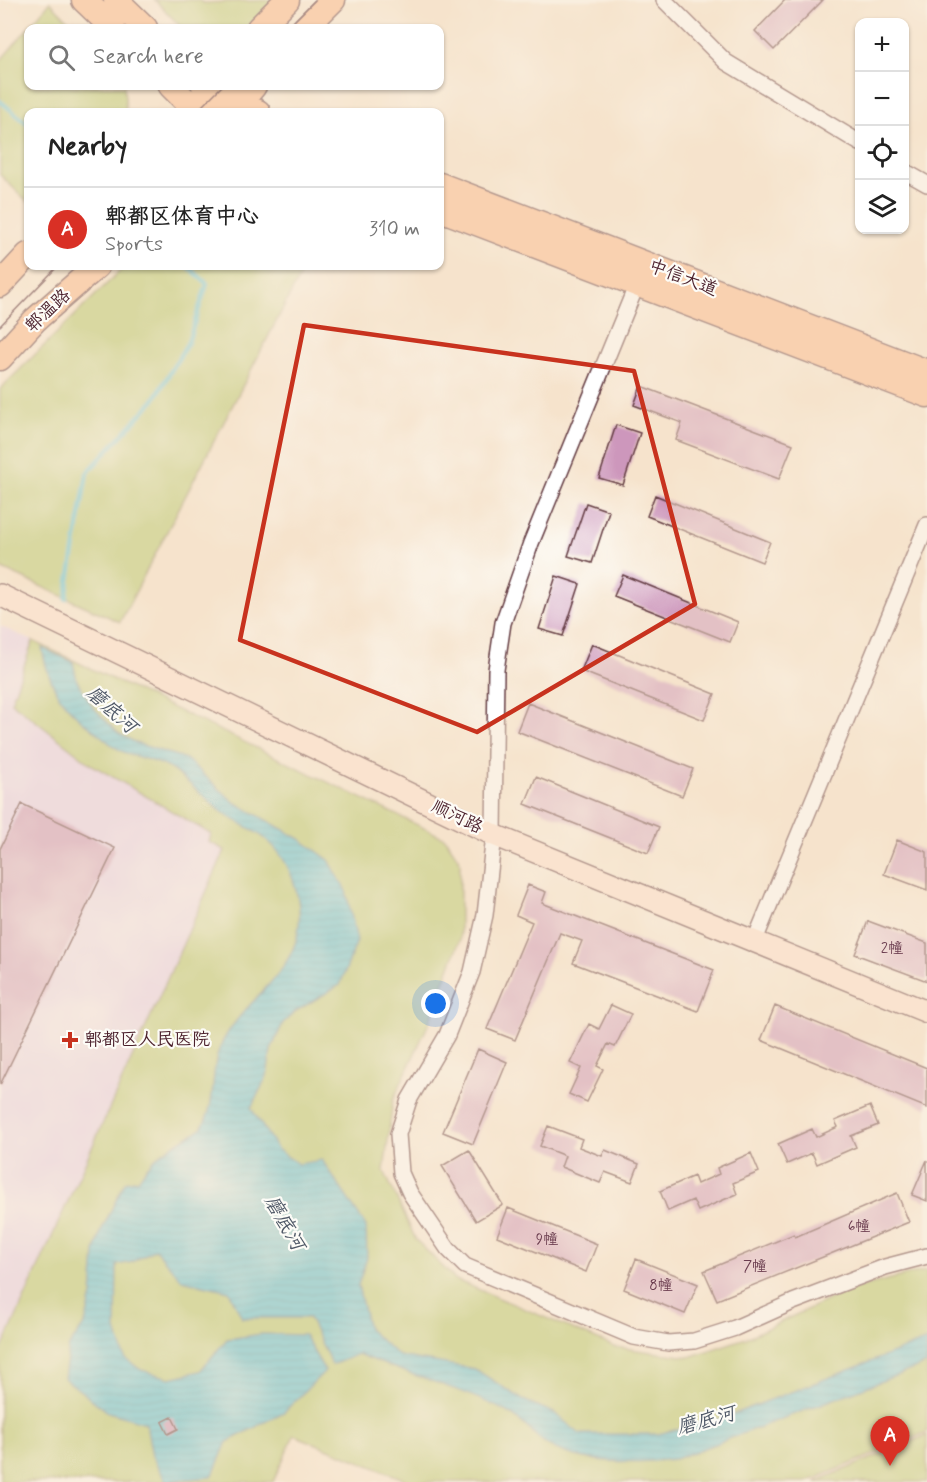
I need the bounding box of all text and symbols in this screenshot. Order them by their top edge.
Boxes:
map controls [855,18,909,234]
button: + [855,18,909,72]
search box [24,24,444,90]
icon: search [45,41,78,74]
text: Search here [93,43,204,71]
button: − [855,72,909,126]
button: locate [855,126,909,180]
text: Nearby [48,130,127,164]
button: layers [855,180,909,234]
text: 郫都区体育中心 [105,203,259,231]
text: A [61,216,74,243]
text: 310 m [369,216,420,243]
text: Sports [105,231,163,258]
street label: 中信大道 [645,254,721,302]
street label: 郫温路 [20,284,76,338]
water label: 磨底河 [80,680,145,742]
street label: 顺河路 [427,794,487,840]
house number: 2幢 [881,939,903,959]
your location [421,989,450,1018]
place label: 郫都区人民医院 [84,1028,210,1052]
marker: 郫都区人民医院 [61,1031,79,1049]
water label: 磨底河 [257,1190,312,1258]
house number: 6幢 [848,1217,870,1237]
house number: 9幢 [536,1230,558,1250]
house number: 7幢 [743,1257,767,1277]
house number: 8幢 [649,1276,673,1296]
water label: 磨底河 [674,1399,741,1442]
pin: A [870,1416,910,1466]

